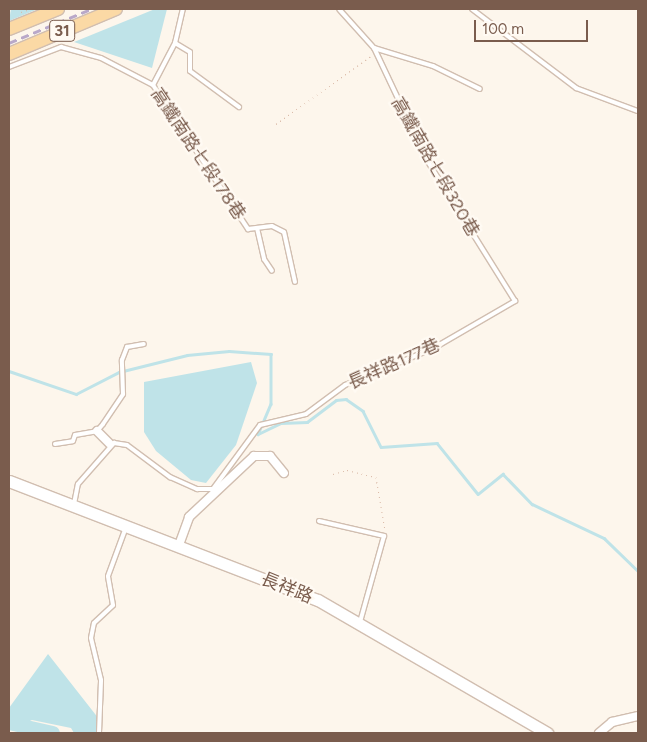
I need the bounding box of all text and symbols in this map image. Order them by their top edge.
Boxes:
scale bar [477,10,591,42]
road number: 31 [48,18,76,44]
text: 100 m [482,20,524,38]
street label: 高鐵南路七段178巷 [146,84,250,224]
street label: 高鐵南路七段320巷 [386,93,484,241]
street label: 長祥路177巷 [344,334,444,394]
street label: 長祥路 [258,568,316,608]

